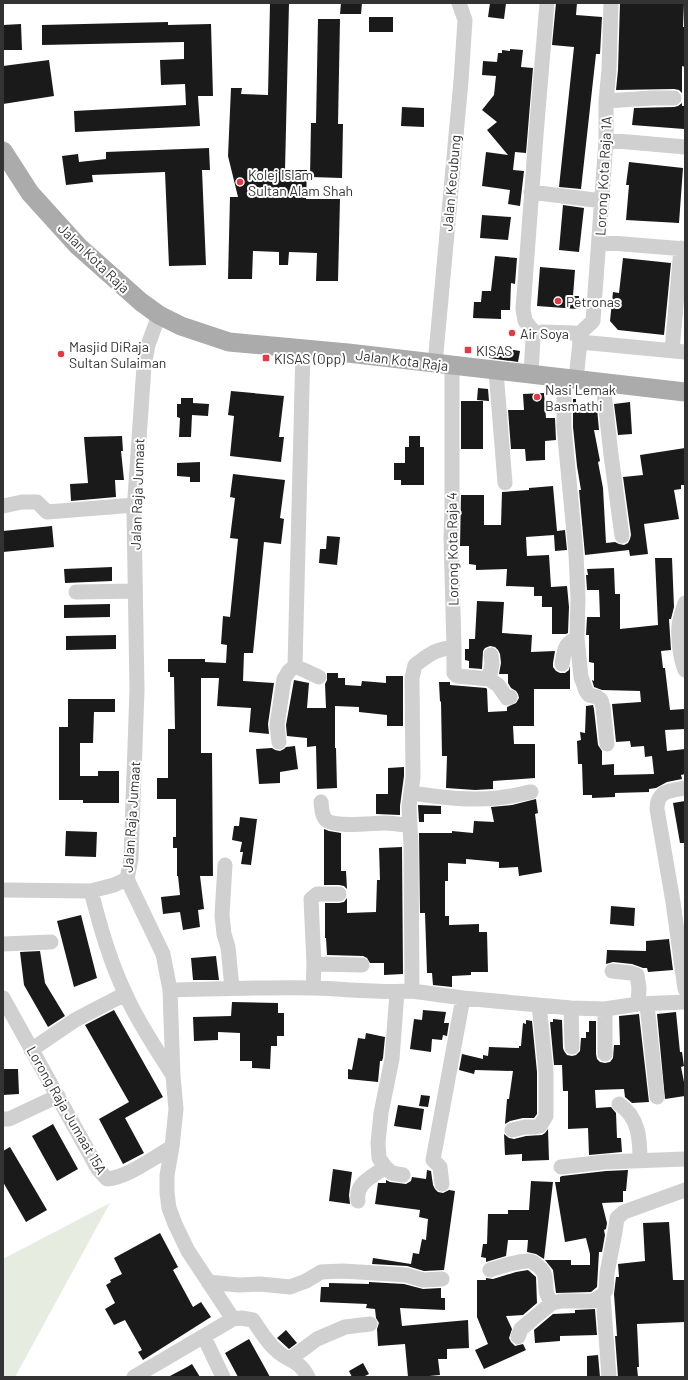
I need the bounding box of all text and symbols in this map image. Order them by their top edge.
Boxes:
street label: Lorong Kota Raja 1A [591,115,615,236]
street label: Jalan Kecubung [438,134,464,232]
place label: Kolej Islam Sultan Alam Shah [248,166,353,199]
marker: Kolej Islam Sultan Alam Shah [235,177,245,187]
street label: Jalan Kota Raja [55,220,133,296]
place label: Petronas [566,293,621,310]
marker: Petronas [553,296,563,306]
place label: Air Soya [520,325,569,342]
marker: Air Soya [507,328,517,338]
place label: Masjid DiRaja Sultan Sulaiman [69,338,166,371]
place label: KISAS [476,342,513,359]
marker: KISAS [463,345,473,355]
street label: Jalan Kota Raja [355,346,449,374]
marker: Masjid DiRaja Sultan Sulaiman [56,349,66,359]
place label: KISAS (Opp) [274,350,345,367]
marker: KISAS (Opp) [261,353,271,363]
place label: Nasi Lemak Basmathi [545,381,616,414]
marker: Nasi Lemak Basmathi [532,392,542,402]
street label: Jalan Raja Jumaat [127,438,147,550]
street label: Lorong Kota Raja 4 [443,492,461,606]
street label: Jalan Raja Jumaat [119,761,143,873]
street label: Lorong Raja Jumaat 15A [23,1043,111,1178]

